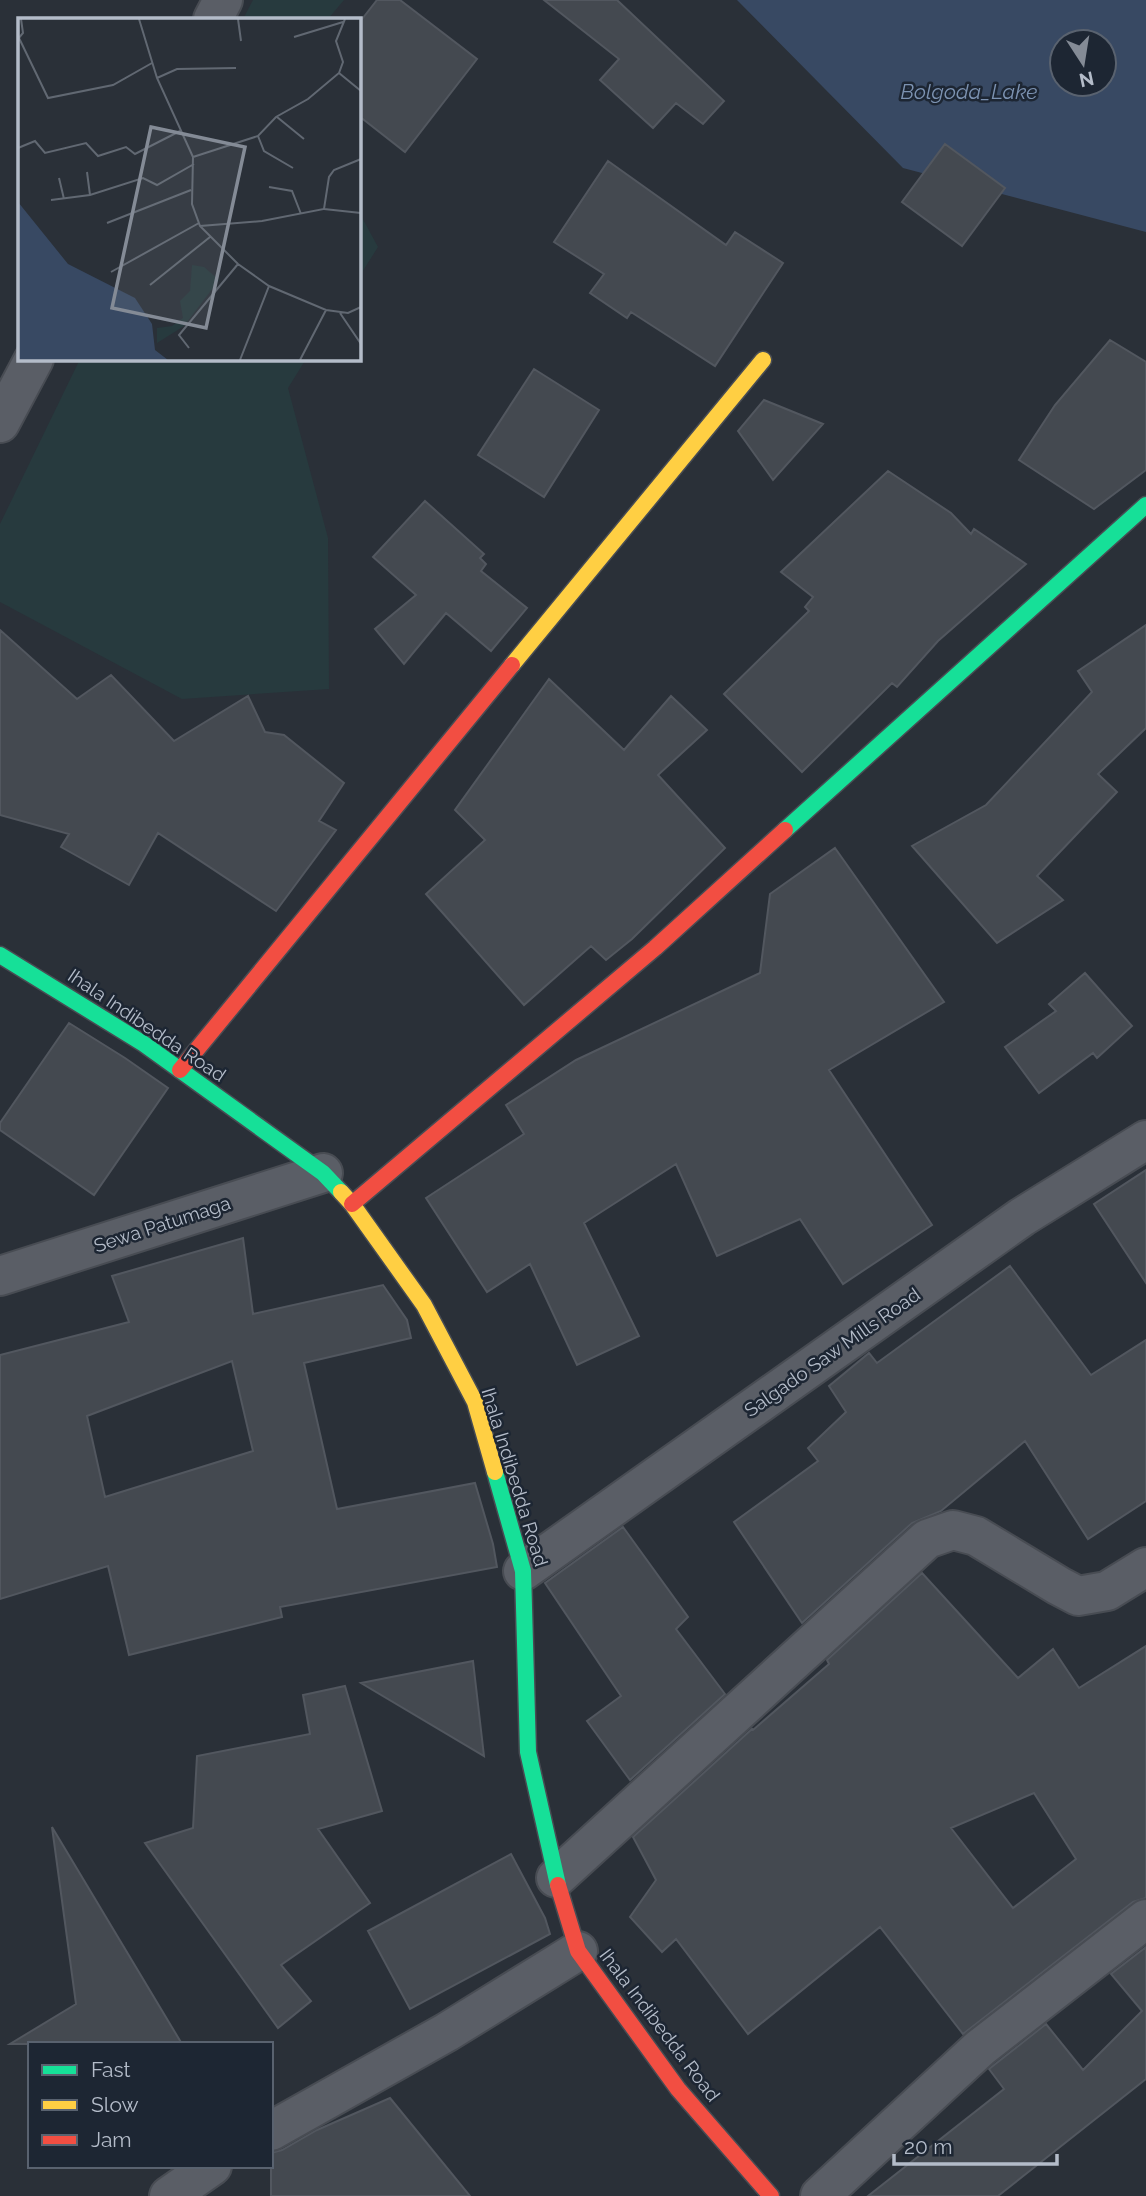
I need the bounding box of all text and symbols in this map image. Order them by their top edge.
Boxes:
inset map [18,18,360,360]
north arrow [1048,28,1118,98]
text: N [1077,67,1096,92]
water label: Bolgoda_Lake [900,79,1038,104]
street label: Ihala Indibedda Road [64,964,230,1086]
street label: Sewa Patumaga [91,1192,233,1256]
street label: Salgado Saw Mills Road [740,1283,924,1421]
street label: Ihala Indibedda Road [477,1385,553,1569]
street label: Ihala Indibedda Road [595,1944,725,2106]
legend [28,2042,273,2168]
text: Fast [91,2057,131,2082]
text: Slow [91,2092,139,2117]
scale bar [894,2122,1057,2166]
text: Jam [91,2127,132,2152]
text: 20 m [904,2134,952,2159]

